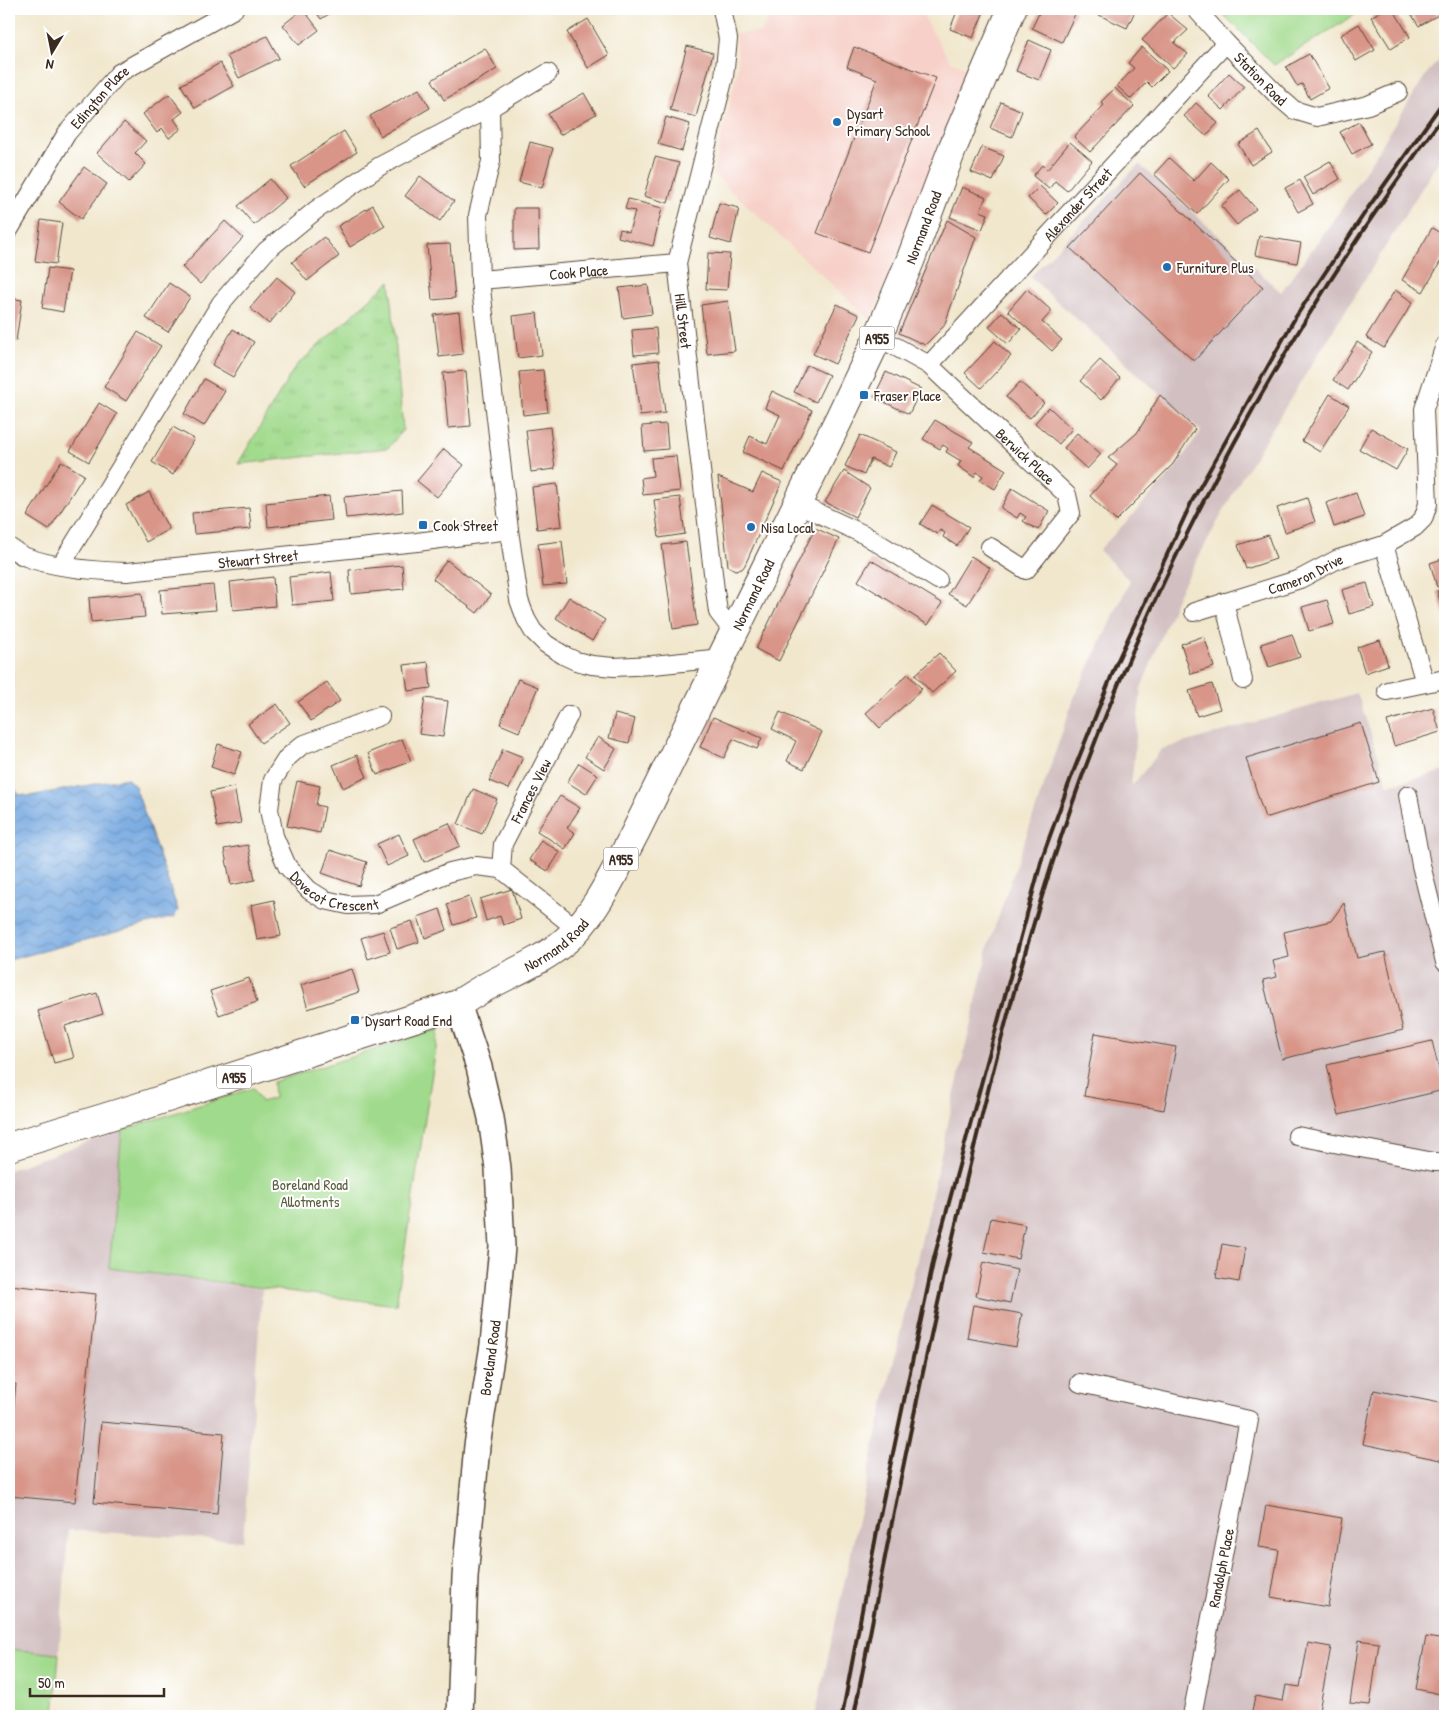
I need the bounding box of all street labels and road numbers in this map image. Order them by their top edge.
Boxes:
street label: Station Road [1230,47,1292,110]
street label: Edington Place [65,59,132,133]
street label: Alexander Street [1038,162,1117,245]
street label: Normand Road [899,188,946,267]
street label: Cook Place [548,258,609,284]
street label: Hill Street [670,292,697,350]
road number: A955 [860,326,894,349]
street label: Berwick Place [991,423,1060,489]
street label: Stewart Street [217,544,300,573]
street label: Cameron Drive [1265,548,1345,599]
street label: Normand Road [726,555,779,634]
street label: Frances View [505,755,556,827]
road number: A955 [604,848,638,871]
street label: Dovecot Crescent [286,866,383,915]
street label: Normand Road [520,914,593,976]
road number: A955 [216,1066,252,1088]
street label: Boreland Road [474,1319,506,1397]
street label: Randolph Place [1203,1527,1239,1609]

